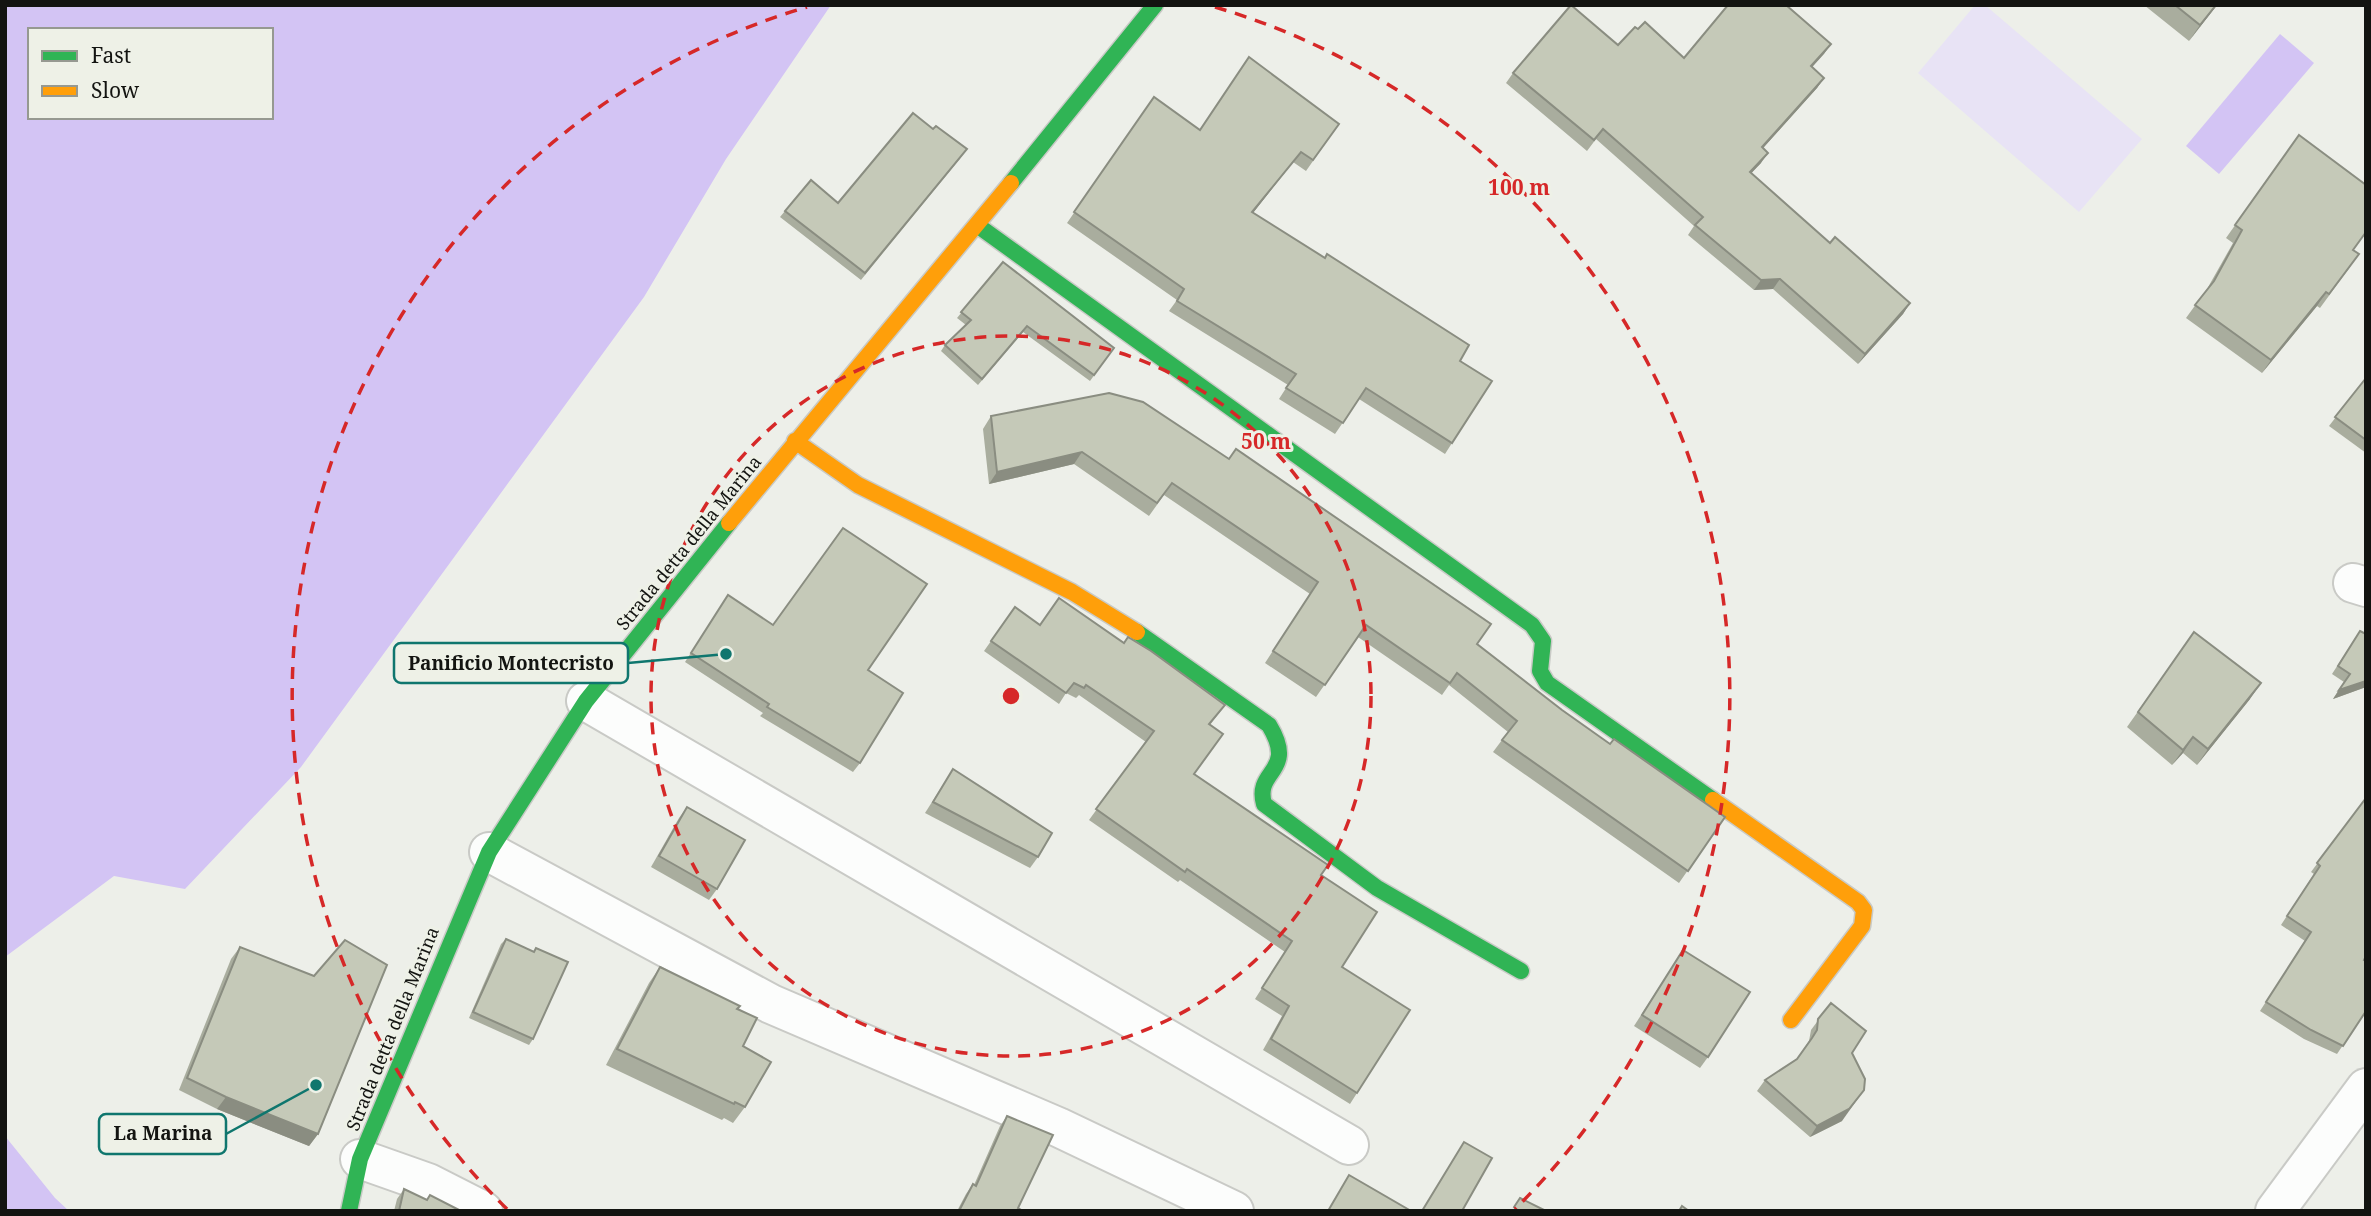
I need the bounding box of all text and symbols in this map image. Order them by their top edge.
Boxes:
legend [28,28,273,119]
text: Fast [91,41,131,69]
text: Slow [91,76,140,104]
text: 100 m [1488,173,1550,201]
text: 50 m [1241,427,1291,455]
street label: Strada detta della Marina [610,450,766,635]
callout: Panificio Montecristo [394,643,628,683]
text: Panificio Montecristo [408,650,614,676]
centre of rings [999,684,1023,708]
street label: Strada detta della Marina [340,923,444,1134]
callout: La Marina [99,1114,226,1154]
text: La Marina [114,1120,212,1146]

